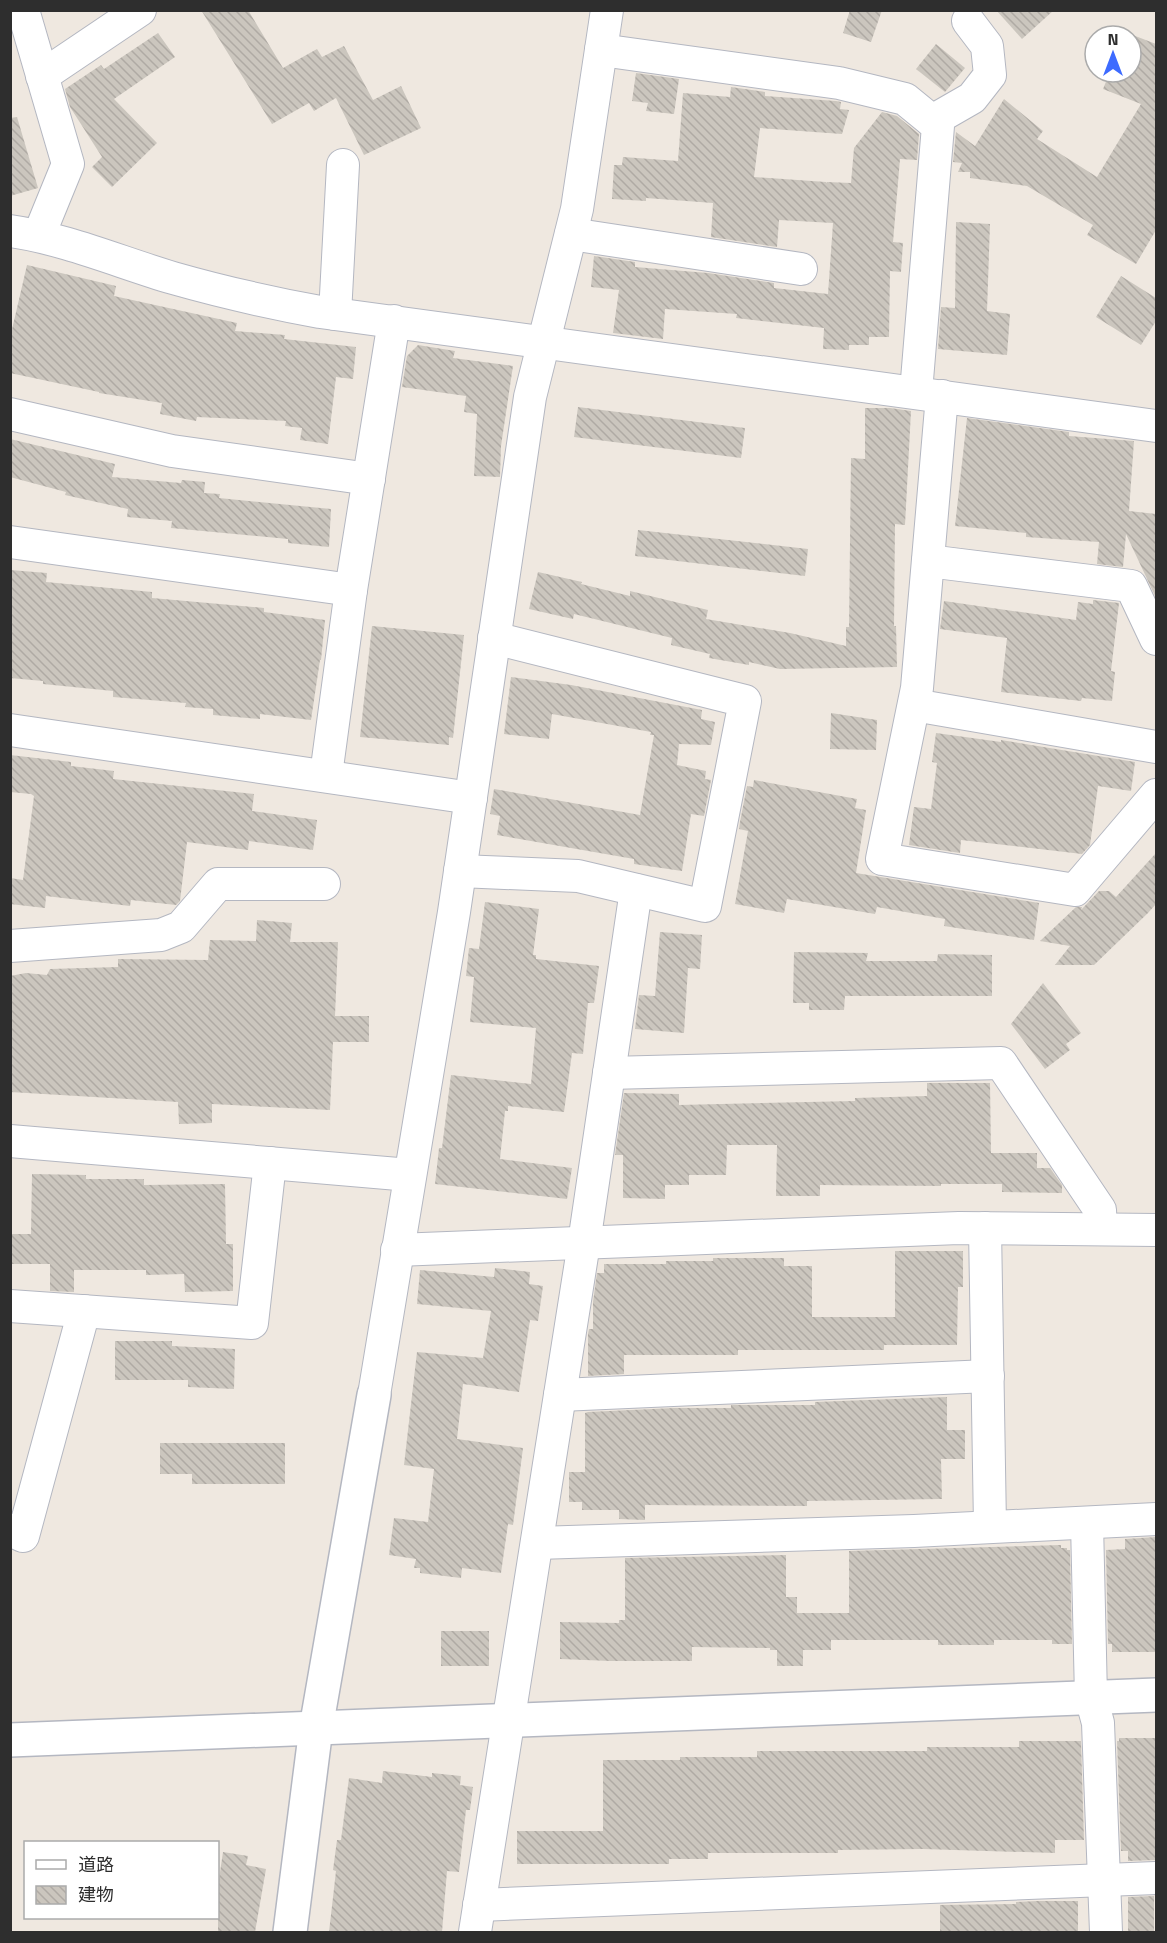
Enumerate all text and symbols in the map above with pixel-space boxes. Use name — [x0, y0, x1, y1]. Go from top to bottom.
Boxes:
north arrow — [1083, 24, 1143, 84]
text: N — [1107, 27, 1119, 51]
legend — [24, 1841, 219, 1919]
text: 道路 — [78, 1851, 114, 1878]
text: 建物 — [78, 1881, 114, 1908]

